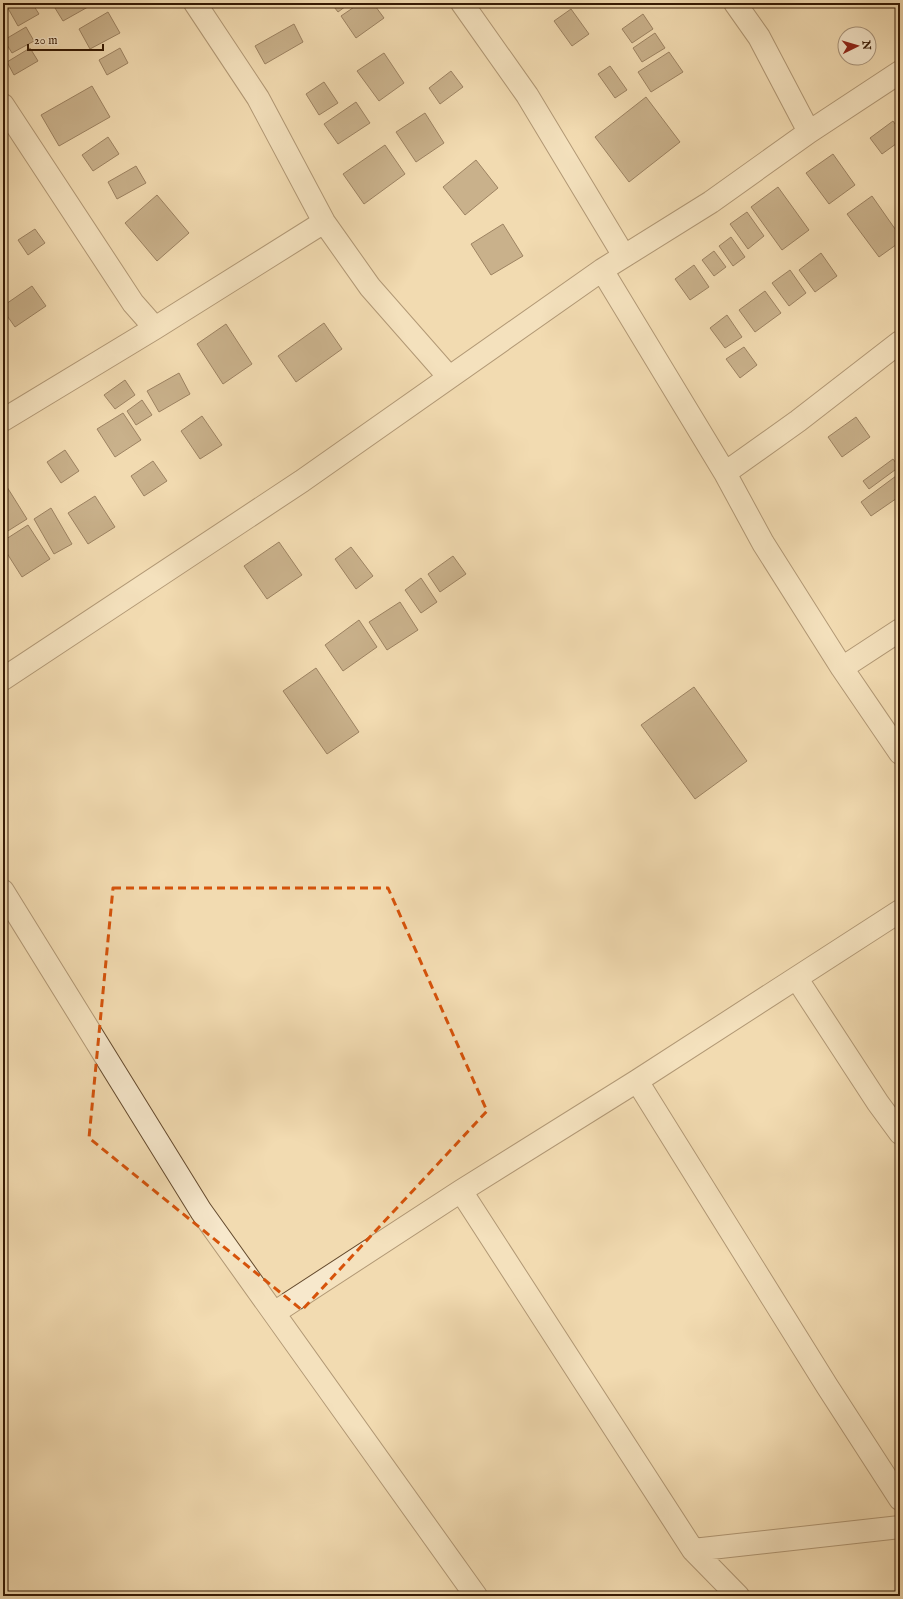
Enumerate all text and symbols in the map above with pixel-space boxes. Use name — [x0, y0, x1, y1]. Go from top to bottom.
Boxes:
scale bar — [28, 26, 103, 52]
north arrow — [837, 26, 877, 66]
text: 20 m — [34, 33, 57, 48]
text: N — [858, 39, 873, 51]

